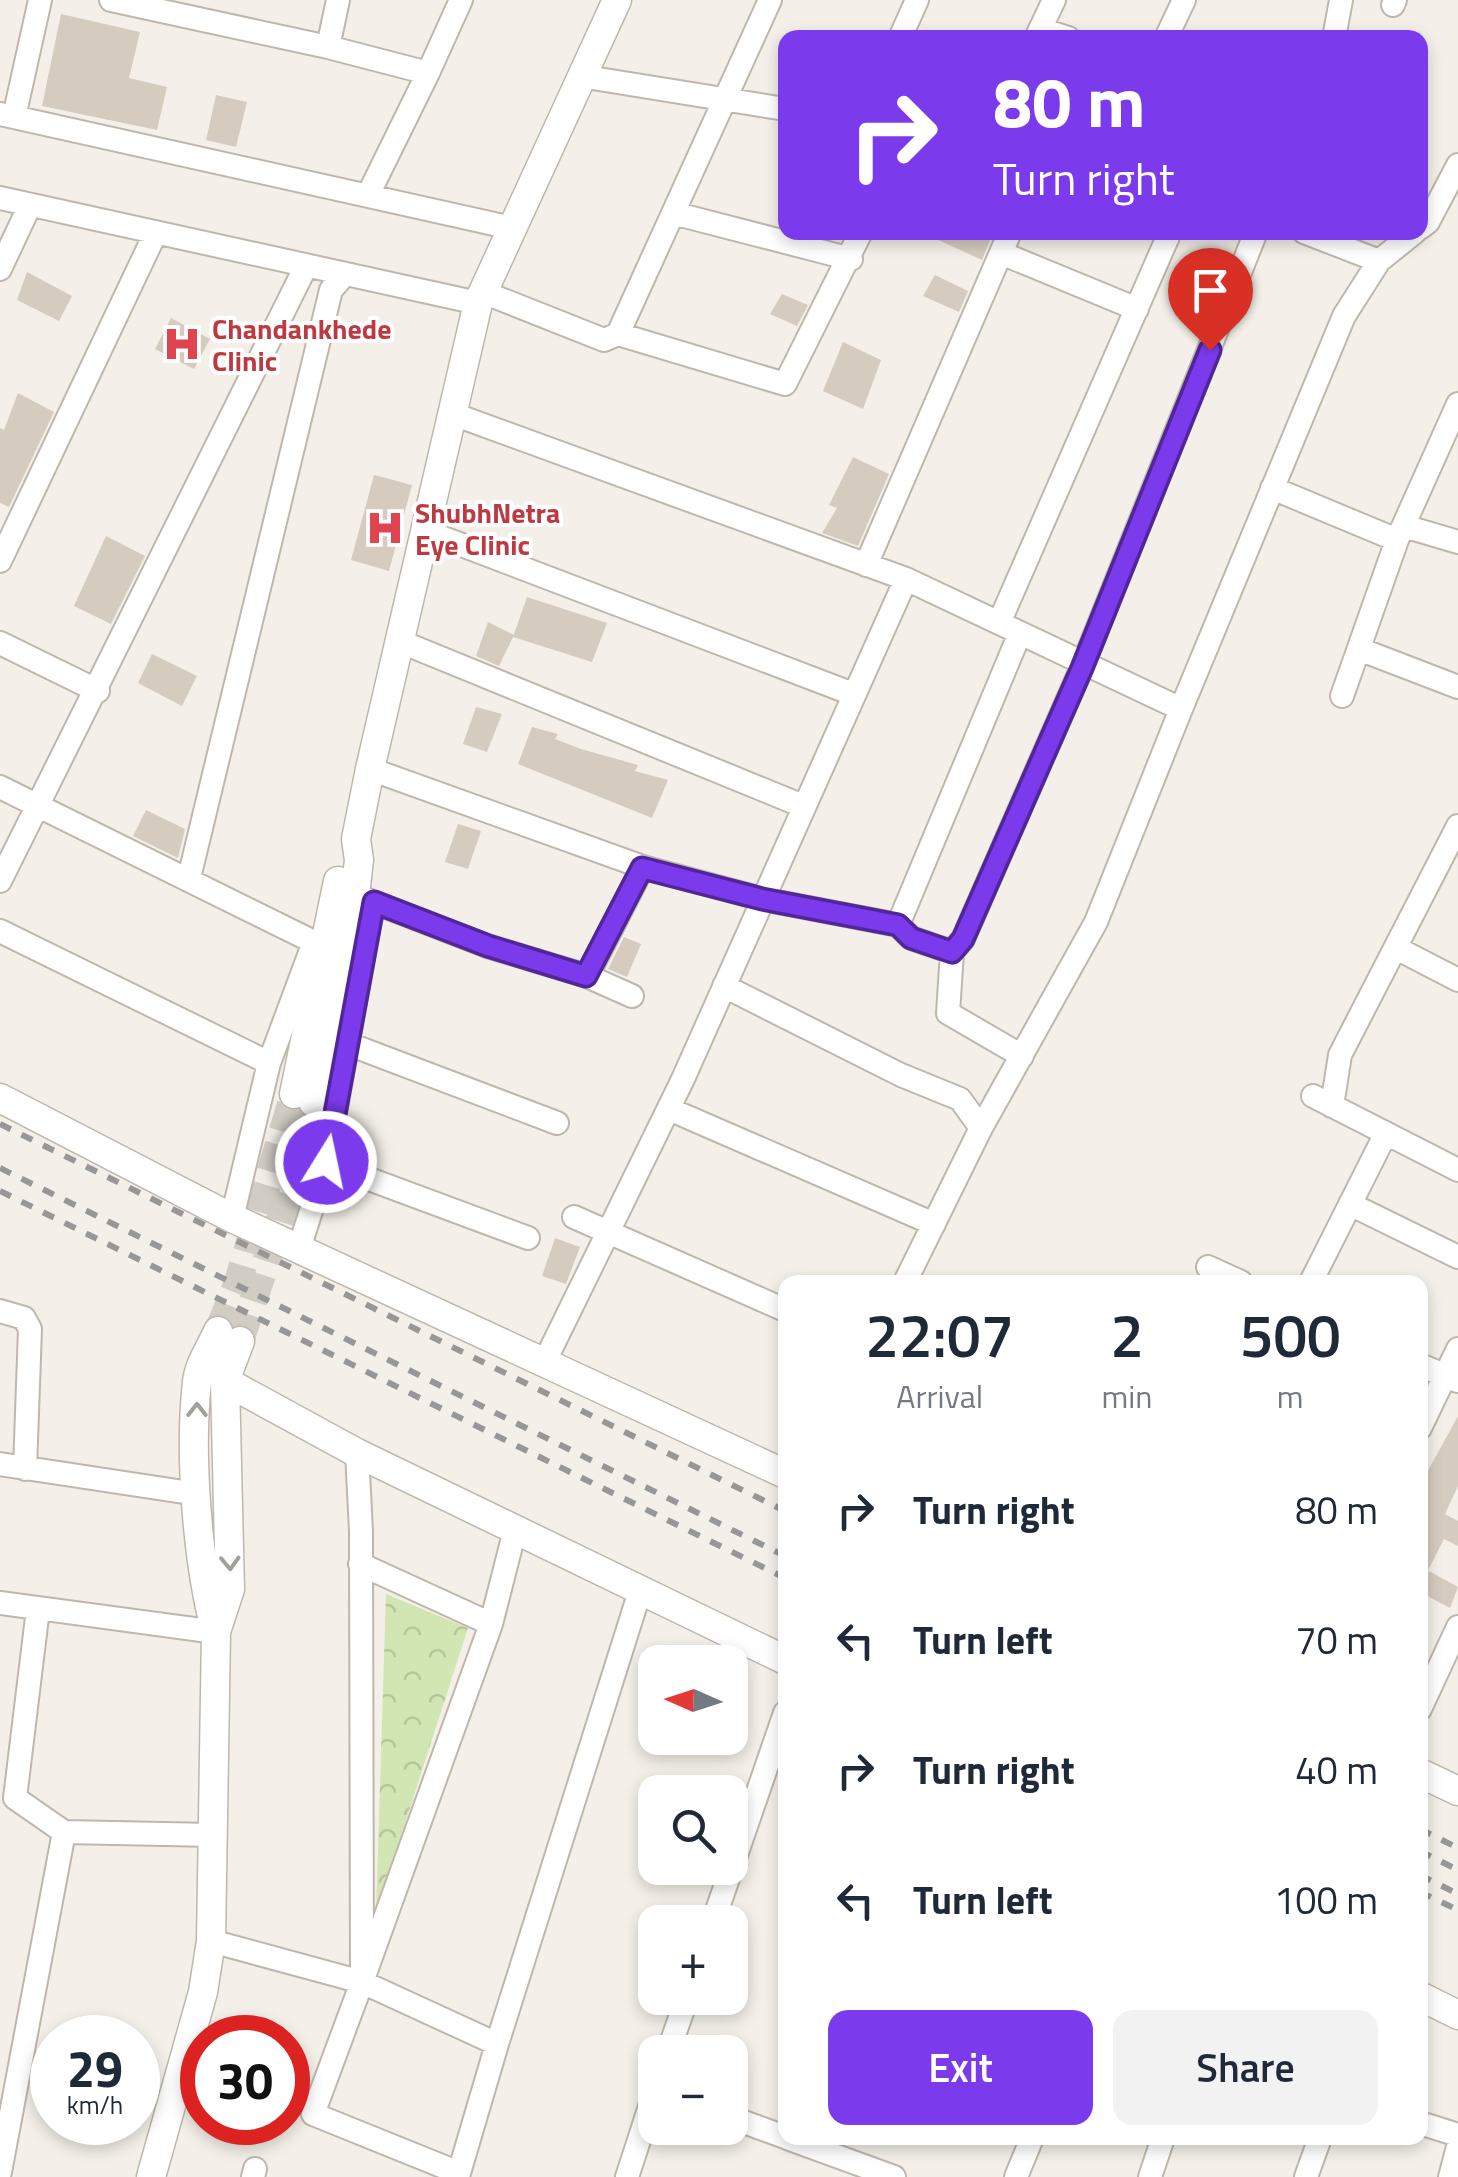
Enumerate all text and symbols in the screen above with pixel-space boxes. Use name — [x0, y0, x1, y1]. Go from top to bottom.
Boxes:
text: 80 m — [993, 48, 1146, 154]
icon: right — [828, 70, 958, 200]
text: Turn right — [993, 144, 1175, 212]
pin — [1168, 248, 1253, 351]
icon: arrive — [1183, 263, 1238, 318]
place label: Chandankhede Clinic — [212, 307, 391, 382]
hospital icon: Chandankhede Clinic — [161, 323, 203, 365]
place label: ShubhNetra Eye Clinic — [415, 491, 560, 566]
hospital icon: ShubhNetra Eye Clinic — [364, 507, 406, 549]
position arrow — [274, 1110, 378, 1214]
text: 22:07 — [865, 1289, 1014, 1380]
text: 2 — [1110, 1289, 1144, 1380]
text: 500 — [1240, 1289, 1341, 1380]
text: Arrival — [896, 1372, 983, 1420]
text: min — [1101, 1372, 1152, 1420]
text: m — [1277, 1372, 1304, 1420]
one-way arrow — [186, 1402, 208, 1418]
text: Turn right — [913, 1481, 1075, 1539]
text: 80 m — [1295, 1481, 1378, 1539]
icon: right — [828, 1483, 883, 1538]
one-way arrow — [219, 1556, 240, 1572]
text: Turn left — [913, 1611, 1053, 1669]
text: 70 m — [1295, 1611, 1378, 1669]
icon: left — [828, 1613, 883, 1668]
north arrow — [638, 1645, 748, 1755]
map controls — [638, 1645, 748, 2145]
text: Turn right — [913, 1741, 1075, 1799]
text: 40 m — [1295, 1741, 1378, 1799]
icon: right — [828, 1743, 883, 1798]
button: search — [638, 1775, 748, 1885]
text: Turn left — [913, 1871, 1053, 1929]
text: 100 m — [1274, 1871, 1378, 1929]
icon: left — [828, 1873, 883, 1928]
button: + — [638, 1905, 748, 2015]
button: Exit — [828, 2010, 1093, 2125]
button: Share — [1113, 2010, 1378, 2125]
speed limit sign: 30 — [180, 2015, 310, 2145]
text: 29 — [67, 2030, 123, 2106]
button: − — [638, 2035, 748, 2145]
text: km/h — [67, 2086, 123, 2124]

